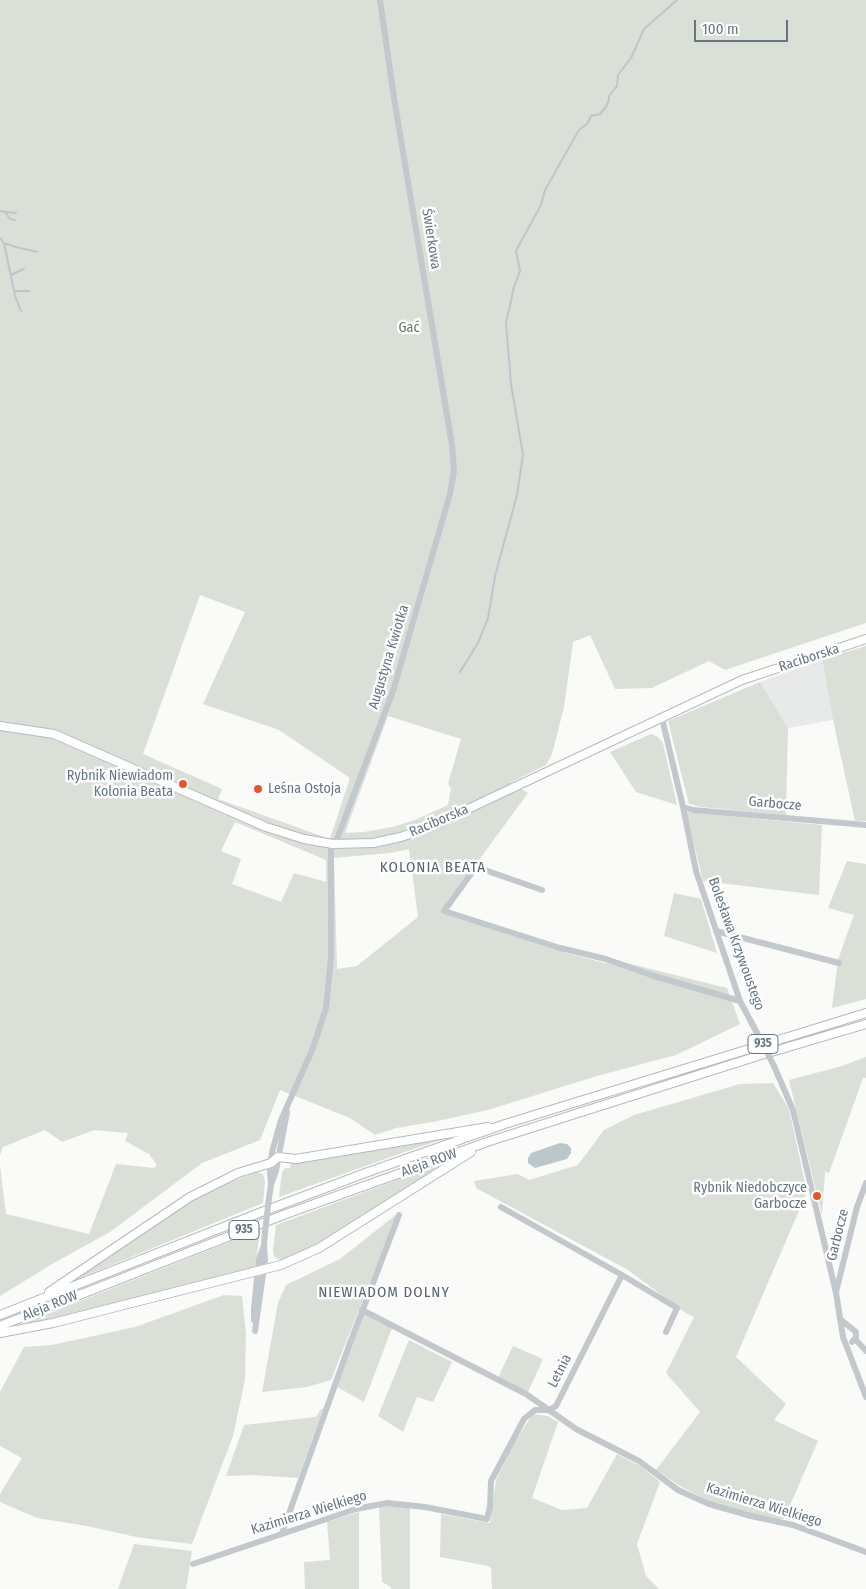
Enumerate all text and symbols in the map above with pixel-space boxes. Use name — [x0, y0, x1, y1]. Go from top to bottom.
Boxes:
scale bar — [696, 10, 790, 42]
text: 100 m — [702, 20, 739, 38]
street label: Świerkowa — [418, 208, 444, 270]
park label: Gać — [399, 320, 419, 336]
street label: Augustyna Kwiotka — [365, 603, 413, 711]
street label: Raciborska — [777, 640, 841, 676]
place label: Rybnik Niewiadom Kolonia Beata — [67, 768, 173, 800]
marker: Rybnik Niewiadom Kolonia Beata — [177, 778, 189, 790]
place label: Leśna Ostoja — [268, 781, 341, 797]
marker: Leśna Ostoja — [252, 783, 264, 795]
street label: Garbocze — [748, 793, 802, 815]
street label: Raciborska — [407, 801, 471, 841]
district label: KOLONIA BEATA — [378, 859, 488, 877]
street label: Bolesława Krzywoustego — [704, 875, 768, 1013]
road number: 935 — [748, 1034, 778, 1054]
street label: Aleja ROW — [399, 1145, 459, 1181]
place label: Rybnik Niedobczyce Garbocze — [693, 1180, 807, 1212]
marker: Rybnik Niedobczyce Garbocze — [811, 1190, 823, 1202]
street label: Garbocze — [823, 1207, 853, 1263]
road number: 935 — [229, 1220, 259, 1240]
district label: NIEWIADOM DOLNY — [316, 1284, 452, 1302]
street label: Aleja ROW — [20, 1287, 80, 1325]
street label: Letnia — [545, 1352, 575, 1390]
street label: Kazimierza Wielkiego — [704, 1479, 824, 1531]
street label: Kazimierza Wielkiego — [249, 1487, 369, 1539]

